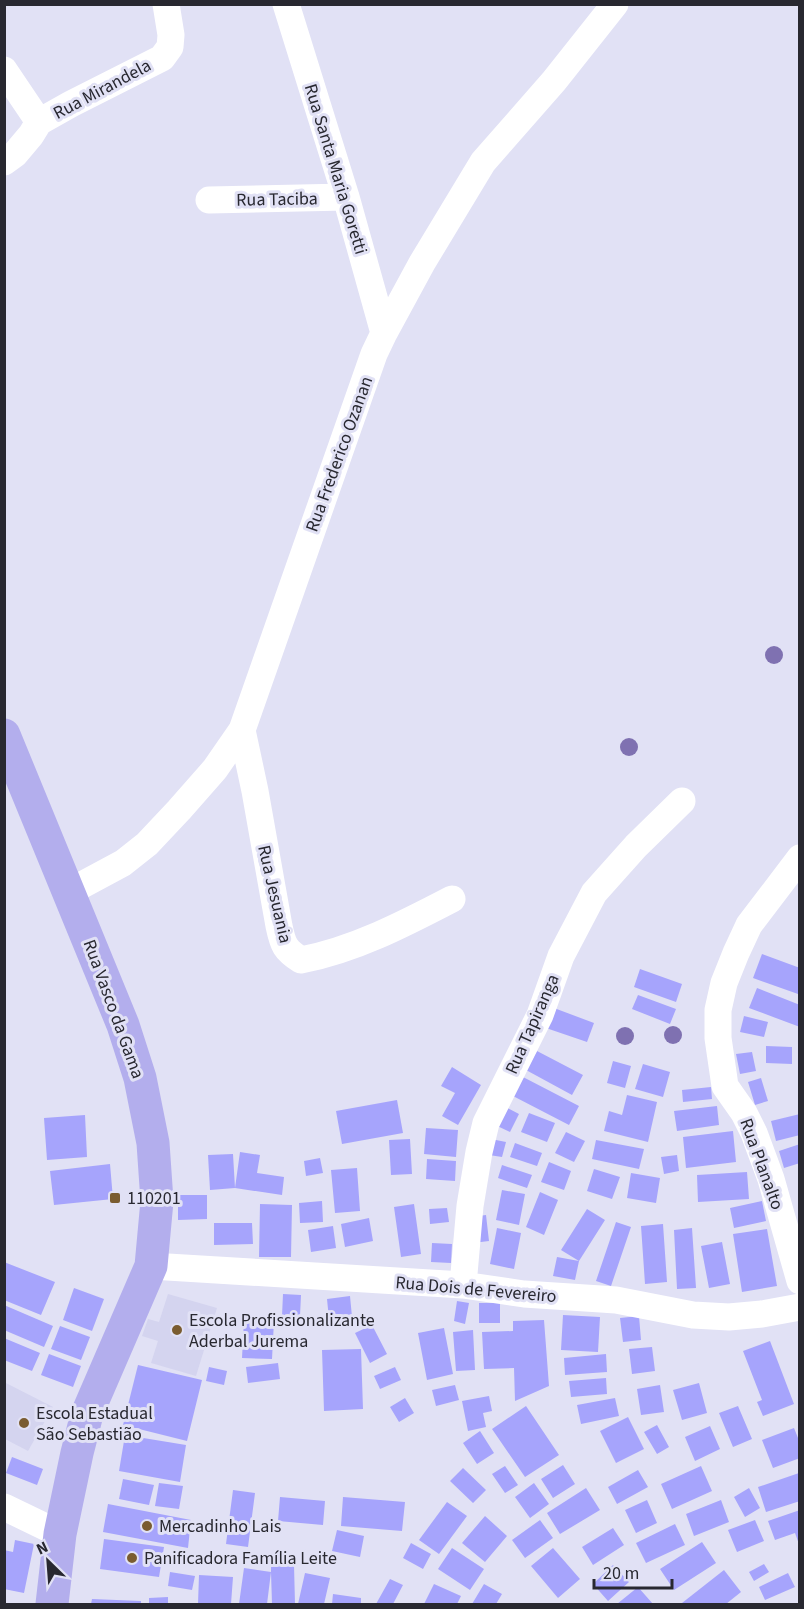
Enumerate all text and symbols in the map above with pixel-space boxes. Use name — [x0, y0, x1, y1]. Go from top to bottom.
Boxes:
street label: Rua Mirandela — [49, 53, 156, 126]
street label: Rua Santa Maria Goretti — [298, 81, 373, 257]
street label: Rua Taciba — [236, 186, 318, 213]
street label: Rua Frederico Ozanan — [300, 373, 379, 535]
street label: Rua Jesuania — [251, 843, 298, 946]
street label: Rua Vasco da Gama — [77, 936, 150, 1082]
street label: Rua Tapiranga — [499, 970, 566, 1078]
street label: Rua Planalto — [733, 1115, 790, 1213]
place label: 110201 — [127, 1186, 181, 1211]
marker: 110201 — [108, 1191, 122, 1205]
street label: Rua Dois de Fevereiro — [394, 1270, 558, 1309]
place label: Escola Profissionalizante Aderbal Jurema — [189, 1308, 375, 1354]
marker: Escola Profissionalizante Aderbal Jurema — [170, 1323, 184, 1337]
place label: Escola Estadual São Sebastião — [36, 1401, 153, 1447]
marker: Escola Estadual São Sebastião — [17, 1416, 31, 1430]
place label: Mercadinho Lais — [159, 1514, 281, 1539]
marker: Mercadinho Lais — [140, 1519, 154, 1533]
north arrow — [18, 1531, 78, 1591]
text: N — [33, 1536, 52, 1561]
place label: Panificadora Família Leite — [144, 1546, 337, 1571]
marker: Panificadora Família Leite — [125, 1551, 139, 1565]
scale bar — [594, 1552, 672, 1590]
text: 20 m — [603, 1561, 639, 1586]

